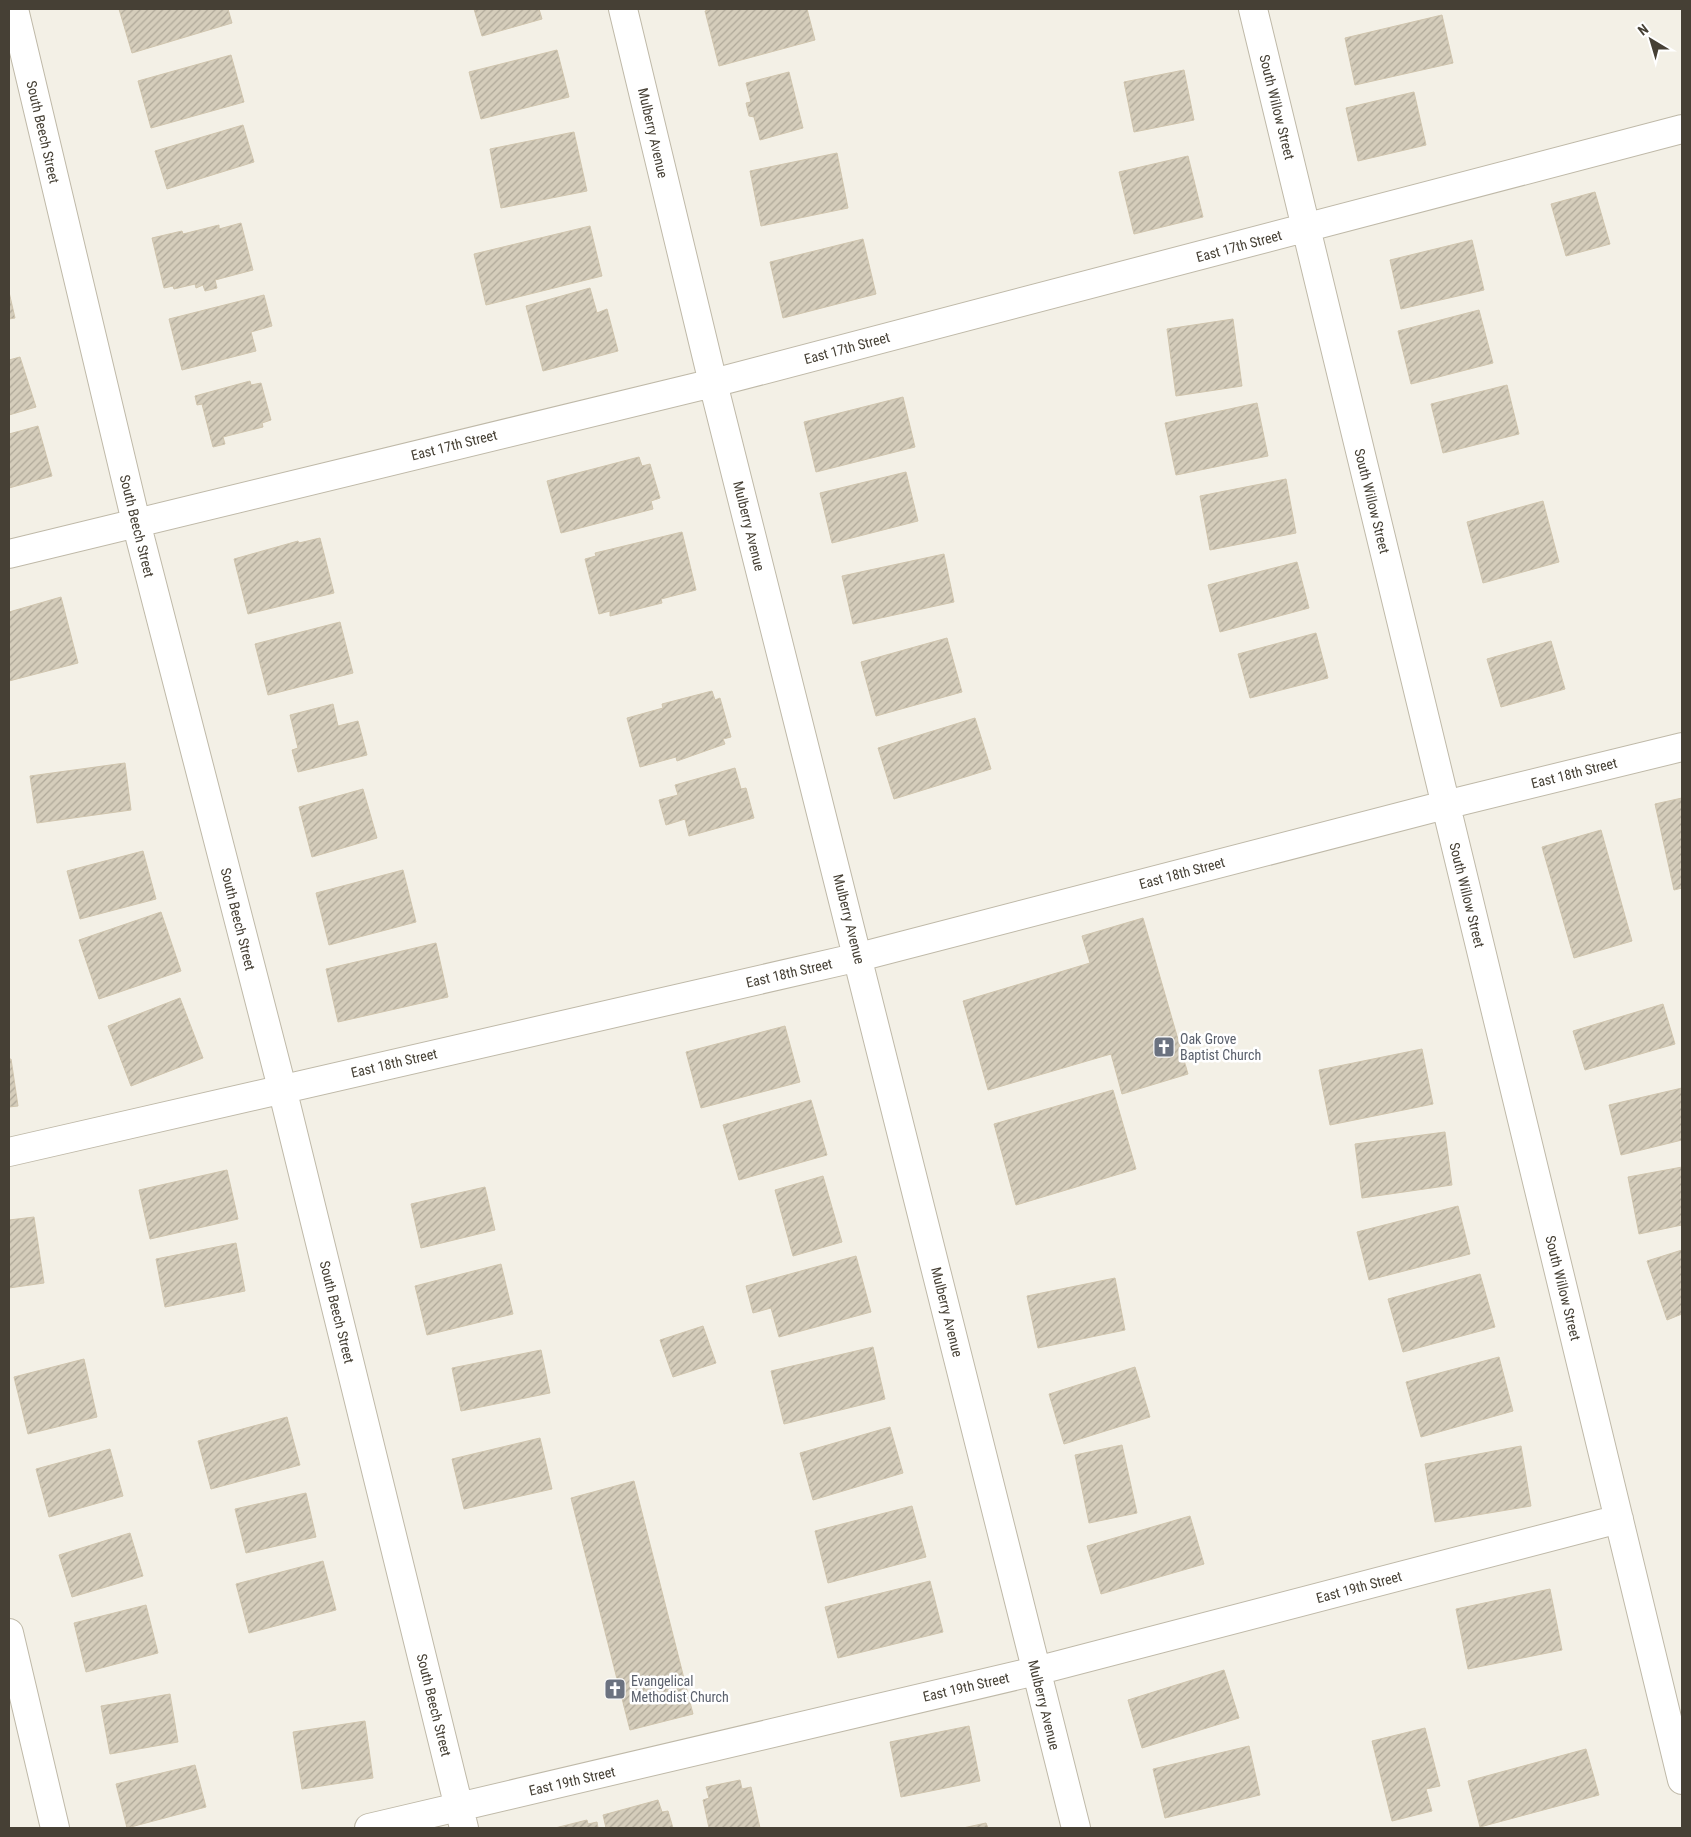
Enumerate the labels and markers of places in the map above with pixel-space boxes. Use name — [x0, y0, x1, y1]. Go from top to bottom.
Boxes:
place label: Oak Grove Baptist Church — [1180, 1031, 1261, 1063]
church icon: Oak Grove Baptist Church — [1152, 1035, 1176, 1059]
place label: Evangelical Methodist Church — [631, 1673, 729, 1705]
church icon: Evangelical Methodist Church — [603, 1677, 627, 1701]

